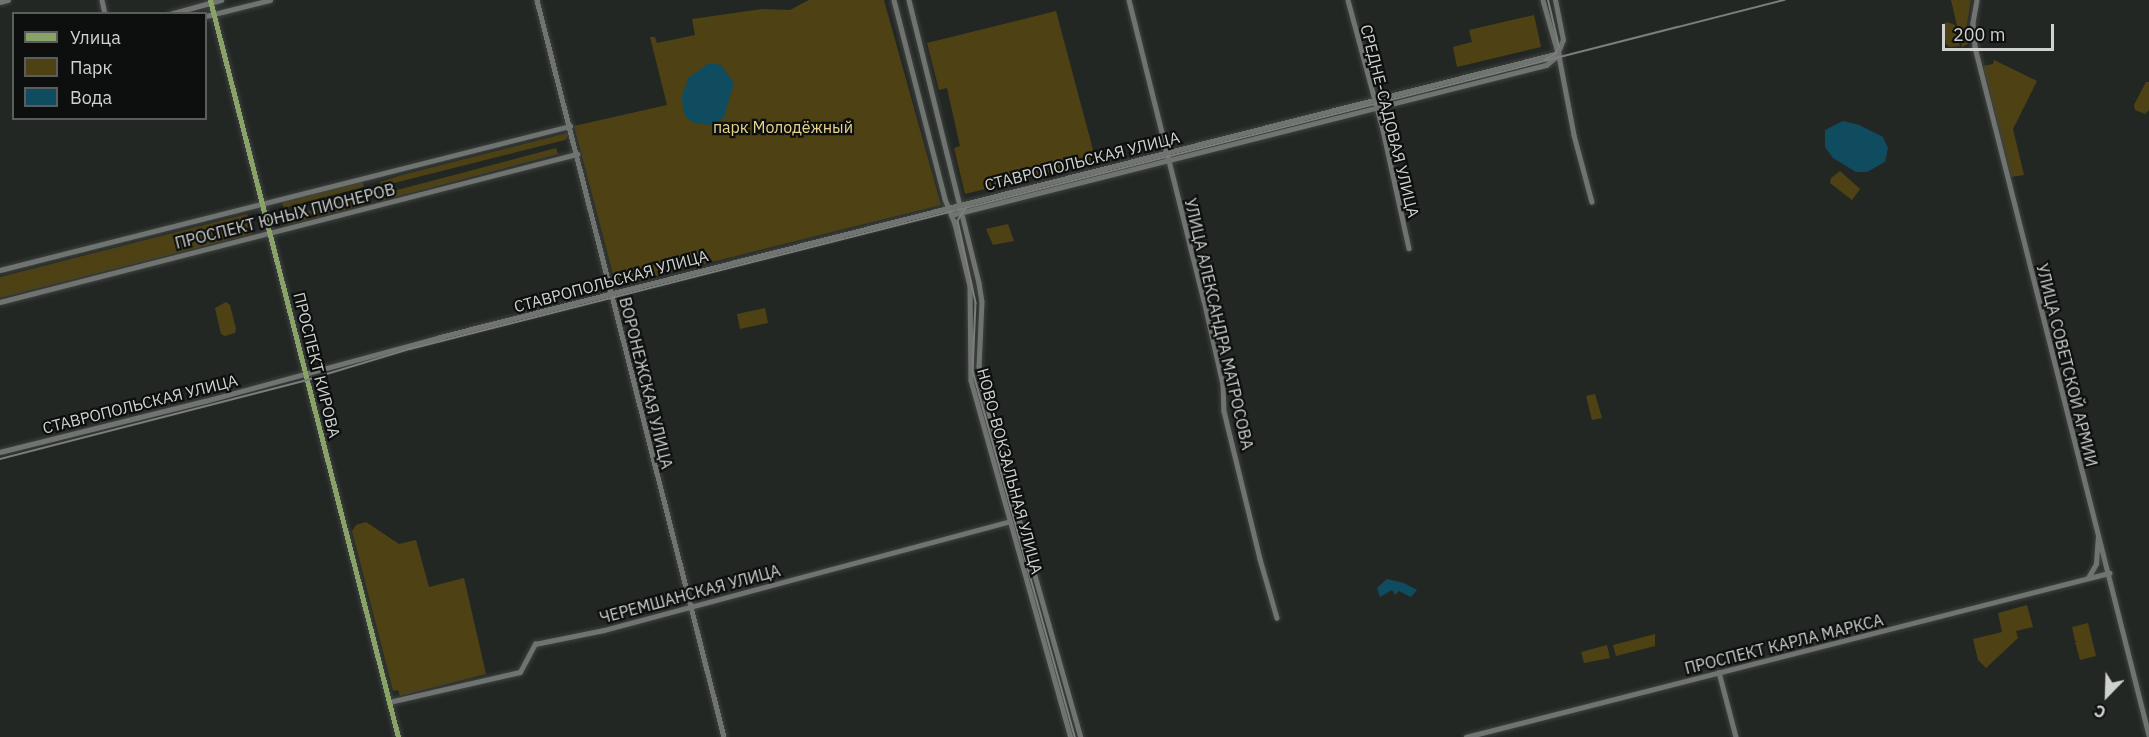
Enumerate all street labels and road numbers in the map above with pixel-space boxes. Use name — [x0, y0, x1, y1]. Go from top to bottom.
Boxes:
street label: СРЕДНЕ-САДОВАЯ УЛИЦА — [1357, 22, 1423, 220]
street label: СТАВРОПОЛЬСКАЯ УЛИЦА — [982, 127, 1182, 195]
street label: ПРОСПЕКТ ЮНЫХ ПИОНЕРОВ — [173, 179, 397, 253]
street label: УЛИЦА АЛЕКСАНДРА МАТРОСОВА — [1181, 196, 1257, 452]
street label: СТАВРОПОЛЬСКАЯ УЛИЦА — [512, 246, 710, 316]
street label: УЛИЦА СОВЕТСКОЙ АРМИИ — [2032, 262, 2102, 468]
street label: ПРОСПЕКТ КИРОВА — [290, 290, 344, 440]
street label: ВОРОНЕЖСКАЯ УЛИЦА — [615, 295, 677, 471]
street label: НОВО-ВОКЗАЛЬНАЯ УЛИЦА — [973, 366, 1047, 576]
street label: СТАВРОПОЛЬСКАЯ УЛИЦА — [40, 370, 240, 438]
street label: ЧЕРЕМШАНСКАЯ УЛИЦА — [598, 561, 782, 627]
street label: ПРОСПЕКТ КАРЛА МАРКСА — [1683, 610, 1885, 678]

